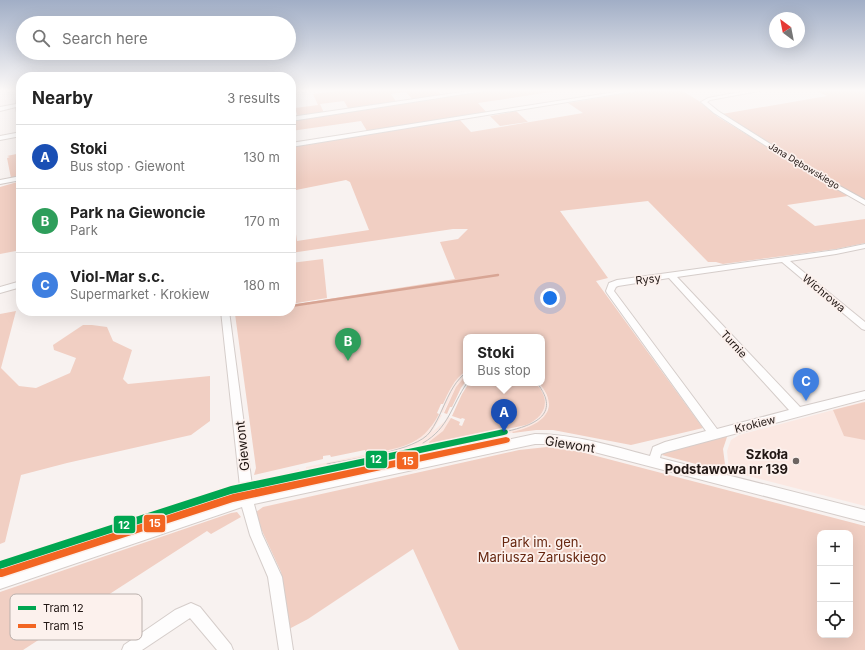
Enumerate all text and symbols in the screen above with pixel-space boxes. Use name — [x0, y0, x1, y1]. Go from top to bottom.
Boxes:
north arrow — [769, 12, 805, 48]
search box — [16, 16, 296, 60]
icon: search — [30, 27, 52, 49]
text: Search here — [62, 29, 148, 48]
text: Nearby — [32, 88, 93, 108]
text: 3 results — [227, 90, 280, 106]
text: Stoki — [70, 139, 107, 158]
street label: Jana Dębowskiego — [767, 140, 842, 191]
text: A — [40, 149, 50, 165]
text: 130 m — [243, 149, 280, 165]
text: Bus stop · Giewont — [70, 158, 185, 174]
text: Park na Giewoncie — [70, 203, 205, 222]
text: B — [41, 213, 49, 229]
text: 170 m — [244, 213, 280, 229]
text: Park — [70, 222, 98, 238]
text: Viol-Mar s.c. — [70, 267, 165, 286]
street label: Rysy — [635, 271, 661, 287]
street label: Wichrowa — [800, 271, 848, 315]
text: C — [40, 277, 50, 293]
text: 180 m — [243, 277, 280, 293]
text: Supermarket · Krokiew — [70, 286, 210, 302]
your location — [540, 288, 560, 308]
street label: Turnie — [718, 327, 750, 361]
pin: B — [335, 328, 361, 361]
popup — [463, 334, 545, 386]
text: Stoki — [477, 343, 514, 362]
text: Bus stop — [477, 362, 531, 378]
pin: C — [793, 368, 819, 401]
pin: A — [491, 399, 517, 432]
street label: Krokiew — [733, 412, 777, 436]
street label: Giewont — [231, 420, 253, 472]
street label: Giewont — [544, 432, 596, 456]
place label: Szkoła Podstawowa nr 139 — [665, 446, 788, 477]
line badge: 12 — [365, 450, 388, 469]
line badge: 15 — [396, 451, 419, 470]
text: 12 — [370, 452, 382, 466]
text: 15 — [402, 454, 414, 468]
marker: Szkoła Podstawowa nr 139 — [791, 456, 801, 466]
line badge: 15 — [143, 514, 166, 533]
line badge: 12 — [113, 515, 136, 534]
text: 15 — [149, 516, 161, 530]
text: 12 — [118, 518, 130, 532]
map controls — [817, 530, 853, 638]
button: + — [817, 530, 853, 566]
park label: Park im. gen. Mariusza Zaruskiego — [478, 534, 606, 565]
button: − — [817, 566, 853, 602]
legend — [10, 594, 142, 640]
text: Tram 12 — [43, 601, 84, 615]
button: locate — [817, 602, 853, 638]
text: Tram 15 — [43, 619, 84, 633]

